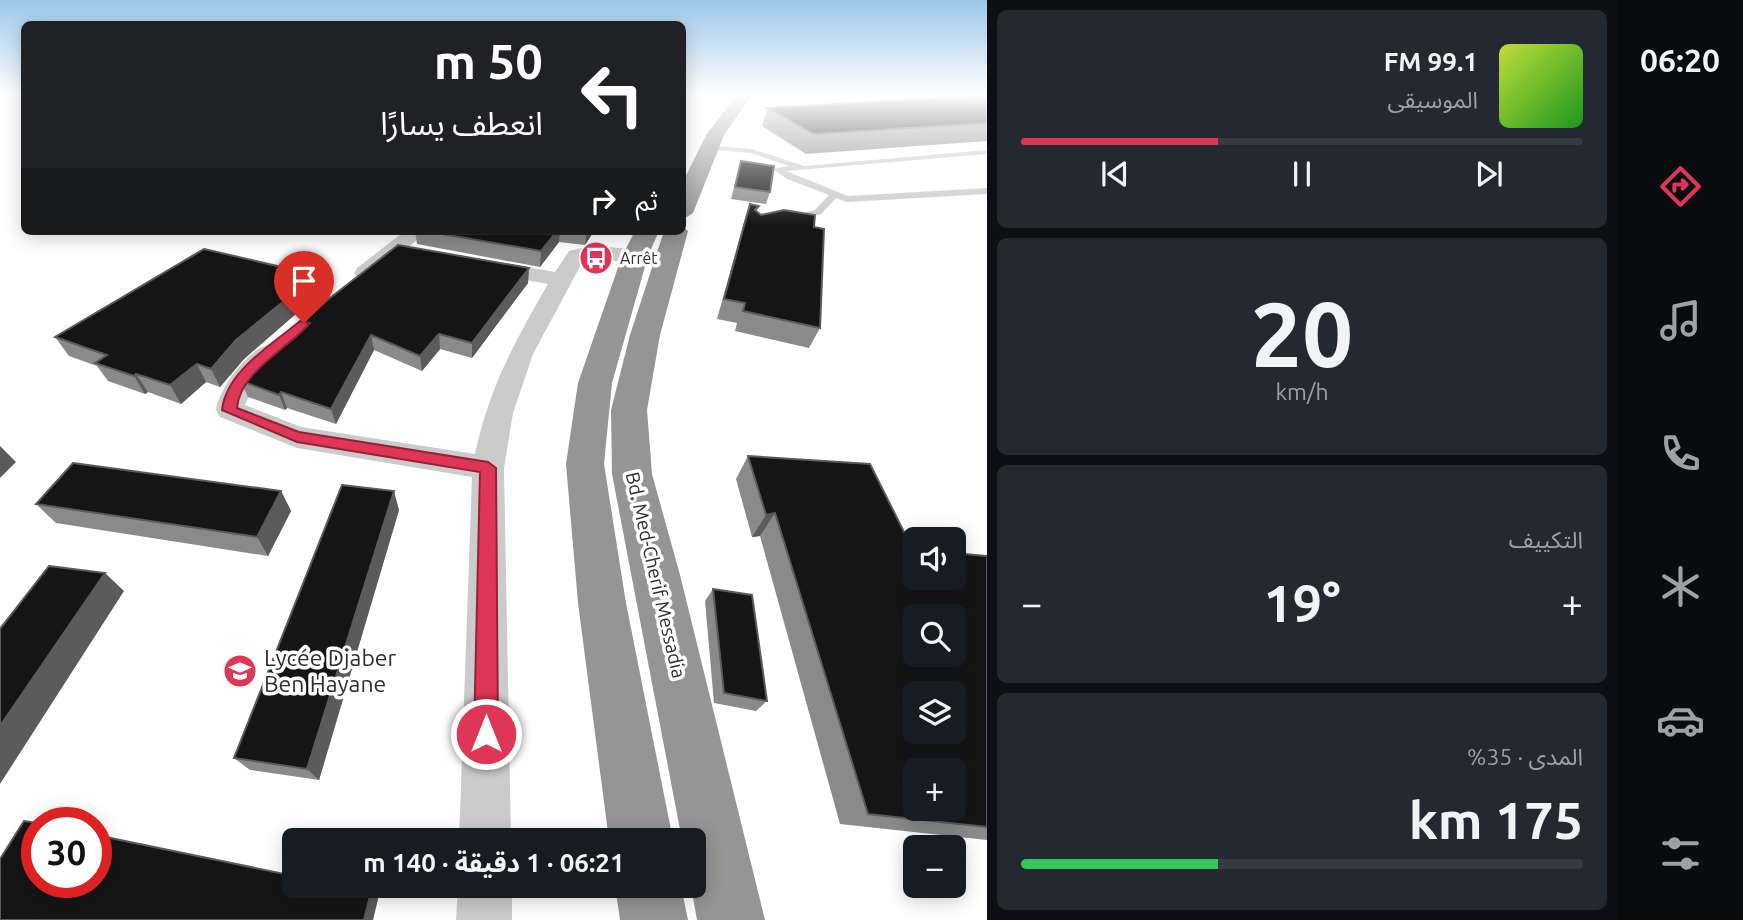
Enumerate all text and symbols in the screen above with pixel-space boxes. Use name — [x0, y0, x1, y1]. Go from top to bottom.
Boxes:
text: 50 m — [434, 33, 543, 88]
text: 06:20 — [1640, 42, 1720, 78]
text: 99.1 FM — [1384, 47, 1478, 76]
icon: left — [567, 49, 658, 140]
text: الموسيقى — [1387, 87, 1478, 112]
text: انعطف يسارًا — [380, 105, 543, 141]
icon: previous — [1096, 155, 1134, 193]
icon: pause — [1283, 155, 1321, 193]
icon: next — [1470, 155, 1508, 193]
icon: directions — [1656, 162, 1705, 211]
icon: right — [584, 182, 622, 220]
text: ثم — [636, 186, 658, 215]
bus stop icon: Arrêt — [577, 239, 615, 277]
place label: Arrêt — [620, 249, 658, 267]
pin — [274, 251, 334, 323]
icon: arrive — [285, 262, 323, 300]
text: 20 — [1251, 282, 1353, 384]
icon: music — [1656, 296, 1705, 345]
text: km/h — [1275, 379, 1329, 404]
icon: phone — [1656, 429, 1705, 478]
street label: Bd. Med-Cherif Messadia — [622, 470, 690, 680]
map controls — [903, 527, 966, 898]
button: sound — [903, 527, 966, 590]
text: التكييف — [1509, 527, 1583, 552]
icon: climate — [1656, 562, 1705, 611]
text: 19° — [1263, 574, 1341, 632]
text: − — [1021, 582, 1042, 624]
text: + — [1562, 582, 1583, 624]
button: search — [903, 604, 966, 667]
place label: Lycée Djaber Ben Hayane — [264, 645, 397, 696]
school or university icon: Lycée Djaber Ben Hayane — [221, 652, 259, 690]
button: layers — [903, 681, 966, 744]
icon: car — [1656, 696, 1705, 745]
position arrow — [449, 697, 523, 771]
text: المدى · 35% — [1467, 744, 1583, 769]
button: + — [903, 758, 966, 821]
text: 175 km — [1409, 791, 1583, 849]
speed limit sign: 30 — [21, 807, 112, 898]
icon: filters — [1656, 829, 1705, 878]
button: − — [903, 835, 966, 898]
text: 06:21 · 1 دقيقة · 140 m — [363, 848, 625, 877]

